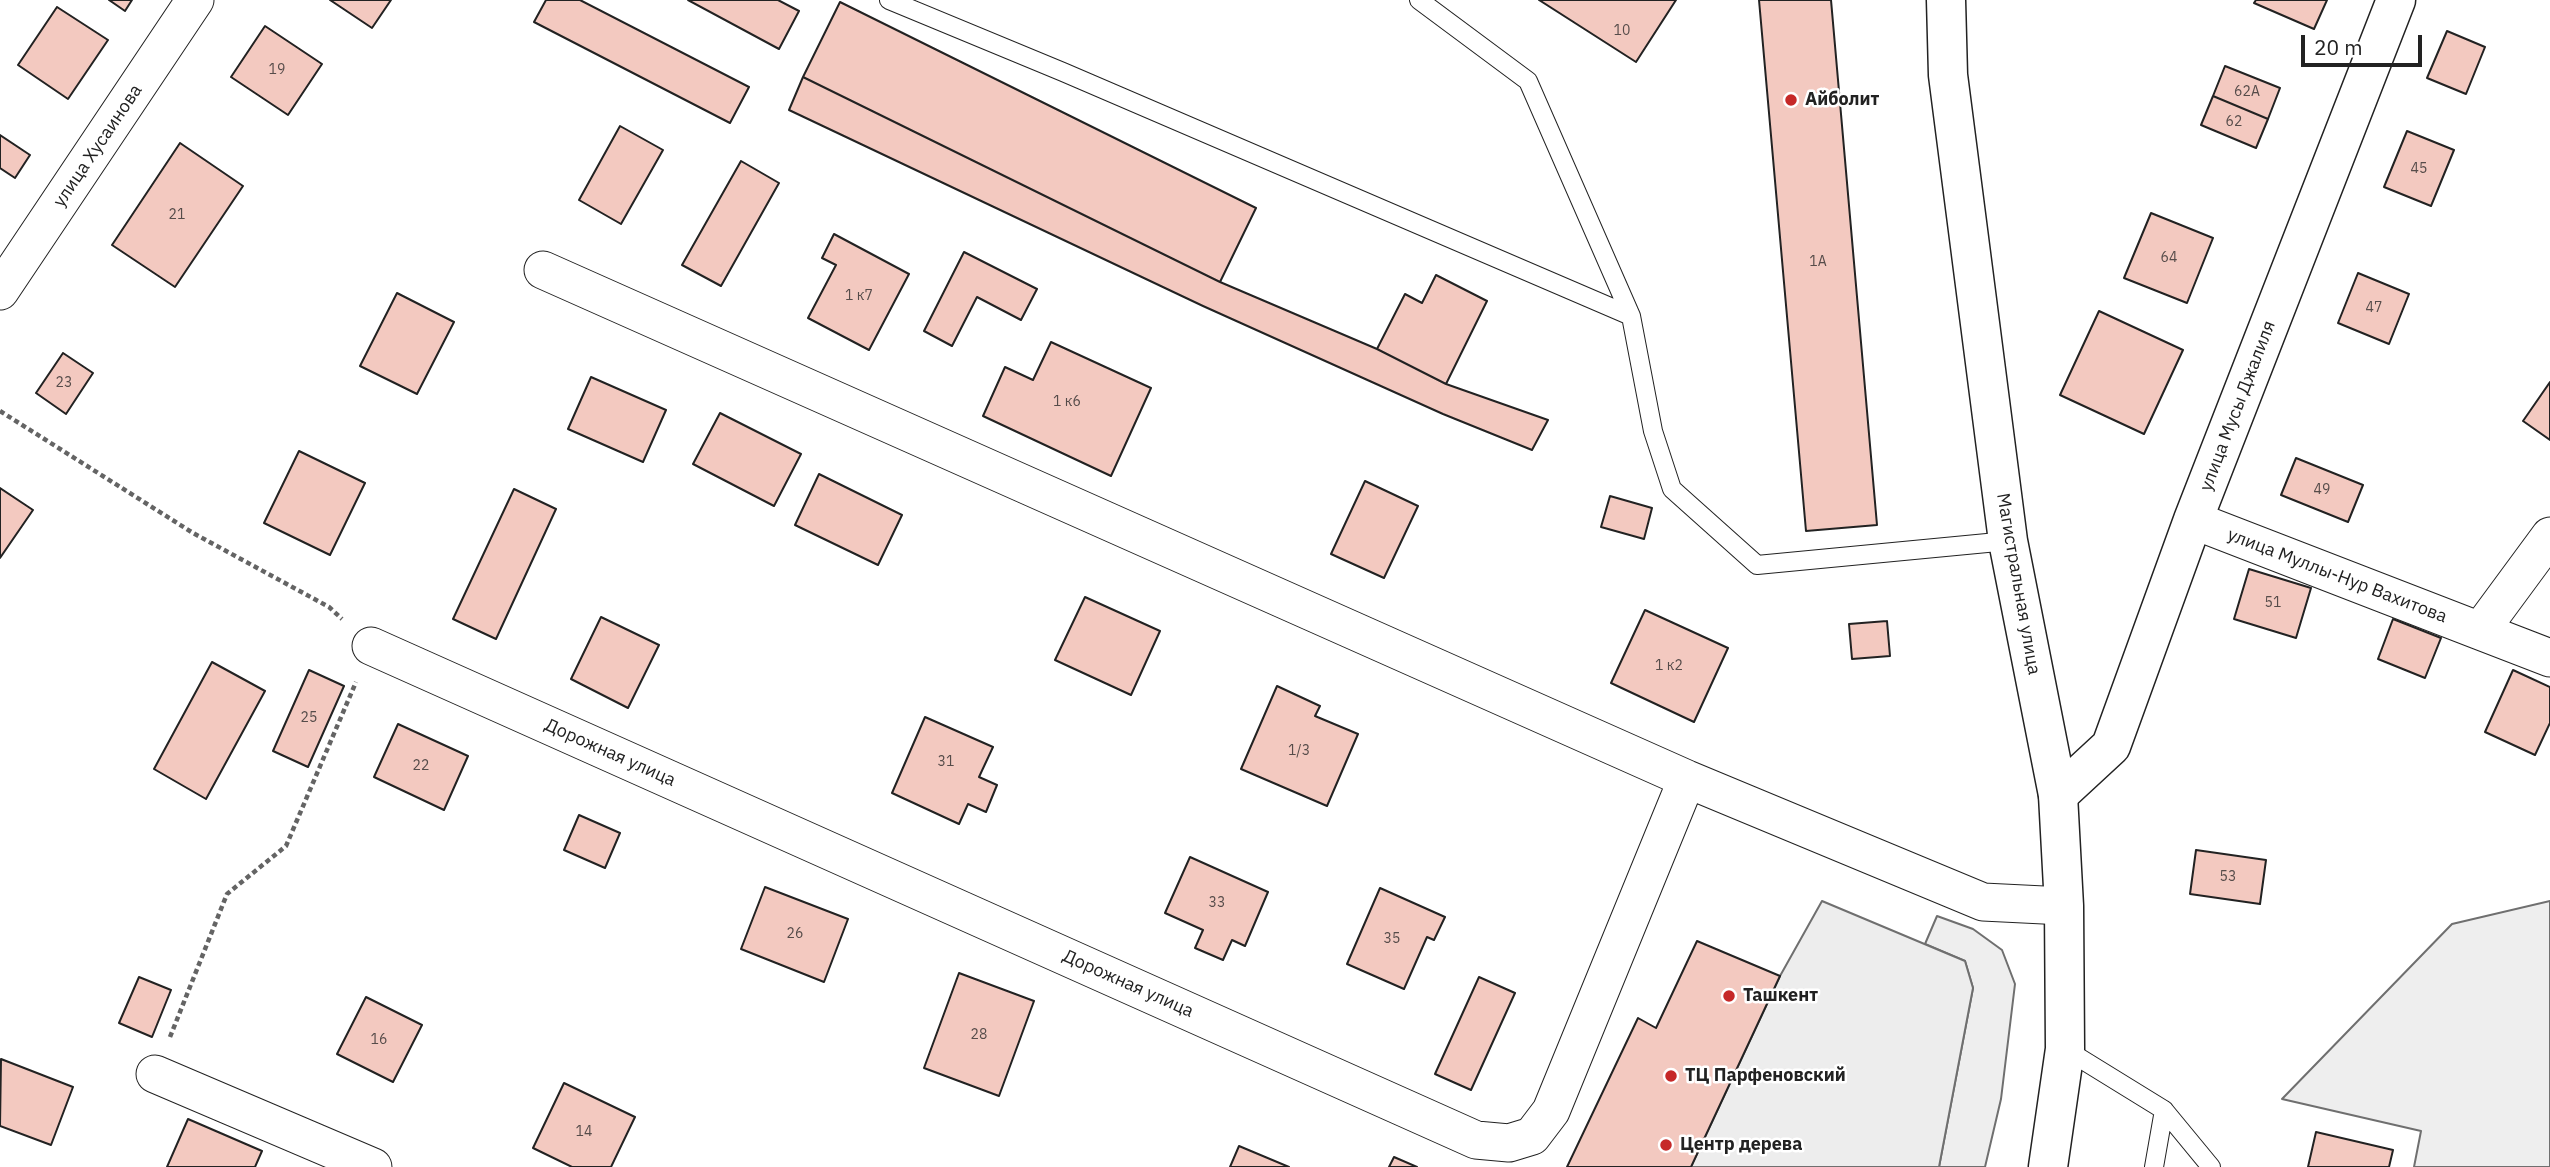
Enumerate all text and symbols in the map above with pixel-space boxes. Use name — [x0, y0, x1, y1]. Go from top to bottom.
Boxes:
scale bar — [2305, 21, 2426, 65]
house number: 10 — [1614, 23, 1630, 39]
text: 20 m — [2314, 33, 2363, 61]
house number: 19 — [269, 62, 285, 78]
street label: улица Хусаинова — [49, 81, 147, 211]
house number: 62А — [2234, 84, 2260, 100]
place label: Айболит — [1805, 89, 1879, 111]
marker: Айболит — [1783, 92, 1799, 108]
house number: 62 — [2226, 114, 2242, 130]
house number: 45 — [2411, 161, 2427, 177]
house number: 21 — [169, 207, 185, 223]
house number: 64 — [2161, 250, 2177, 266]
house number: 1А — [1809, 254, 1827, 270]
house number: 1 к7 — [845, 288, 873, 304]
house number: 47 — [2366, 300, 2382, 316]
street label: улица Мусы Джалиля — [2196, 318, 2280, 494]
house number: 23 — [56, 375, 72, 391]
house number: 1 к6 — [1053, 394, 1081, 410]
house number: 49 — [2314, 482, 2330, 498]
street label: Магистральная улица — [1991, 492, 2045, 676]
street label: улица Муллы-Нур Вахитова — [2224, 524, 2450, 628]
house number: 51 — [2265, 595, 2281, 611]
house number: 1 к2 — [1655, 658, 1683, 674]
house number: 25 — [301, 710, 317, 726]
street label: Дорожная улица — [541, 714, 679, 792]
house number: 1/3 — [1288, 743, 1310, 759]
house number: 31 — [938, 754, 954, 770]
house number: 22 — [413, 758, 429, 774]
house number: 53 — [2220, 869, 2236, 885]
house number: 33 — [1209, 895, 1225, 911]
house number: 26 — [787, 926, 803, 942]
house number: 35 — [1384, 931, 1400, 947]
street label: Дорожная улица — [1059, 945, 1197, 1023]
place label: Ташкент — [1743, 985, 1818, 1007]
marker: Ташкент — [1721, 988, 1737, 1004]
house number: 28 — [971, 1027, 987, 1043]
house number: 16 — [371, 1032, 387, 1048]
place label: ТЦ Парфеновский — [1685, 1065, 1846, 1087]
marker: ТЦ Парфеновский — [1663, 1068, 1679, 1084]
house number: 14 — [576, 1124, 592, 1140]
place label: Центр дерева — [1680, 1134, 1802, 1156]
marker: Центр дерева — [1658, 1137, 1674, 1153]

